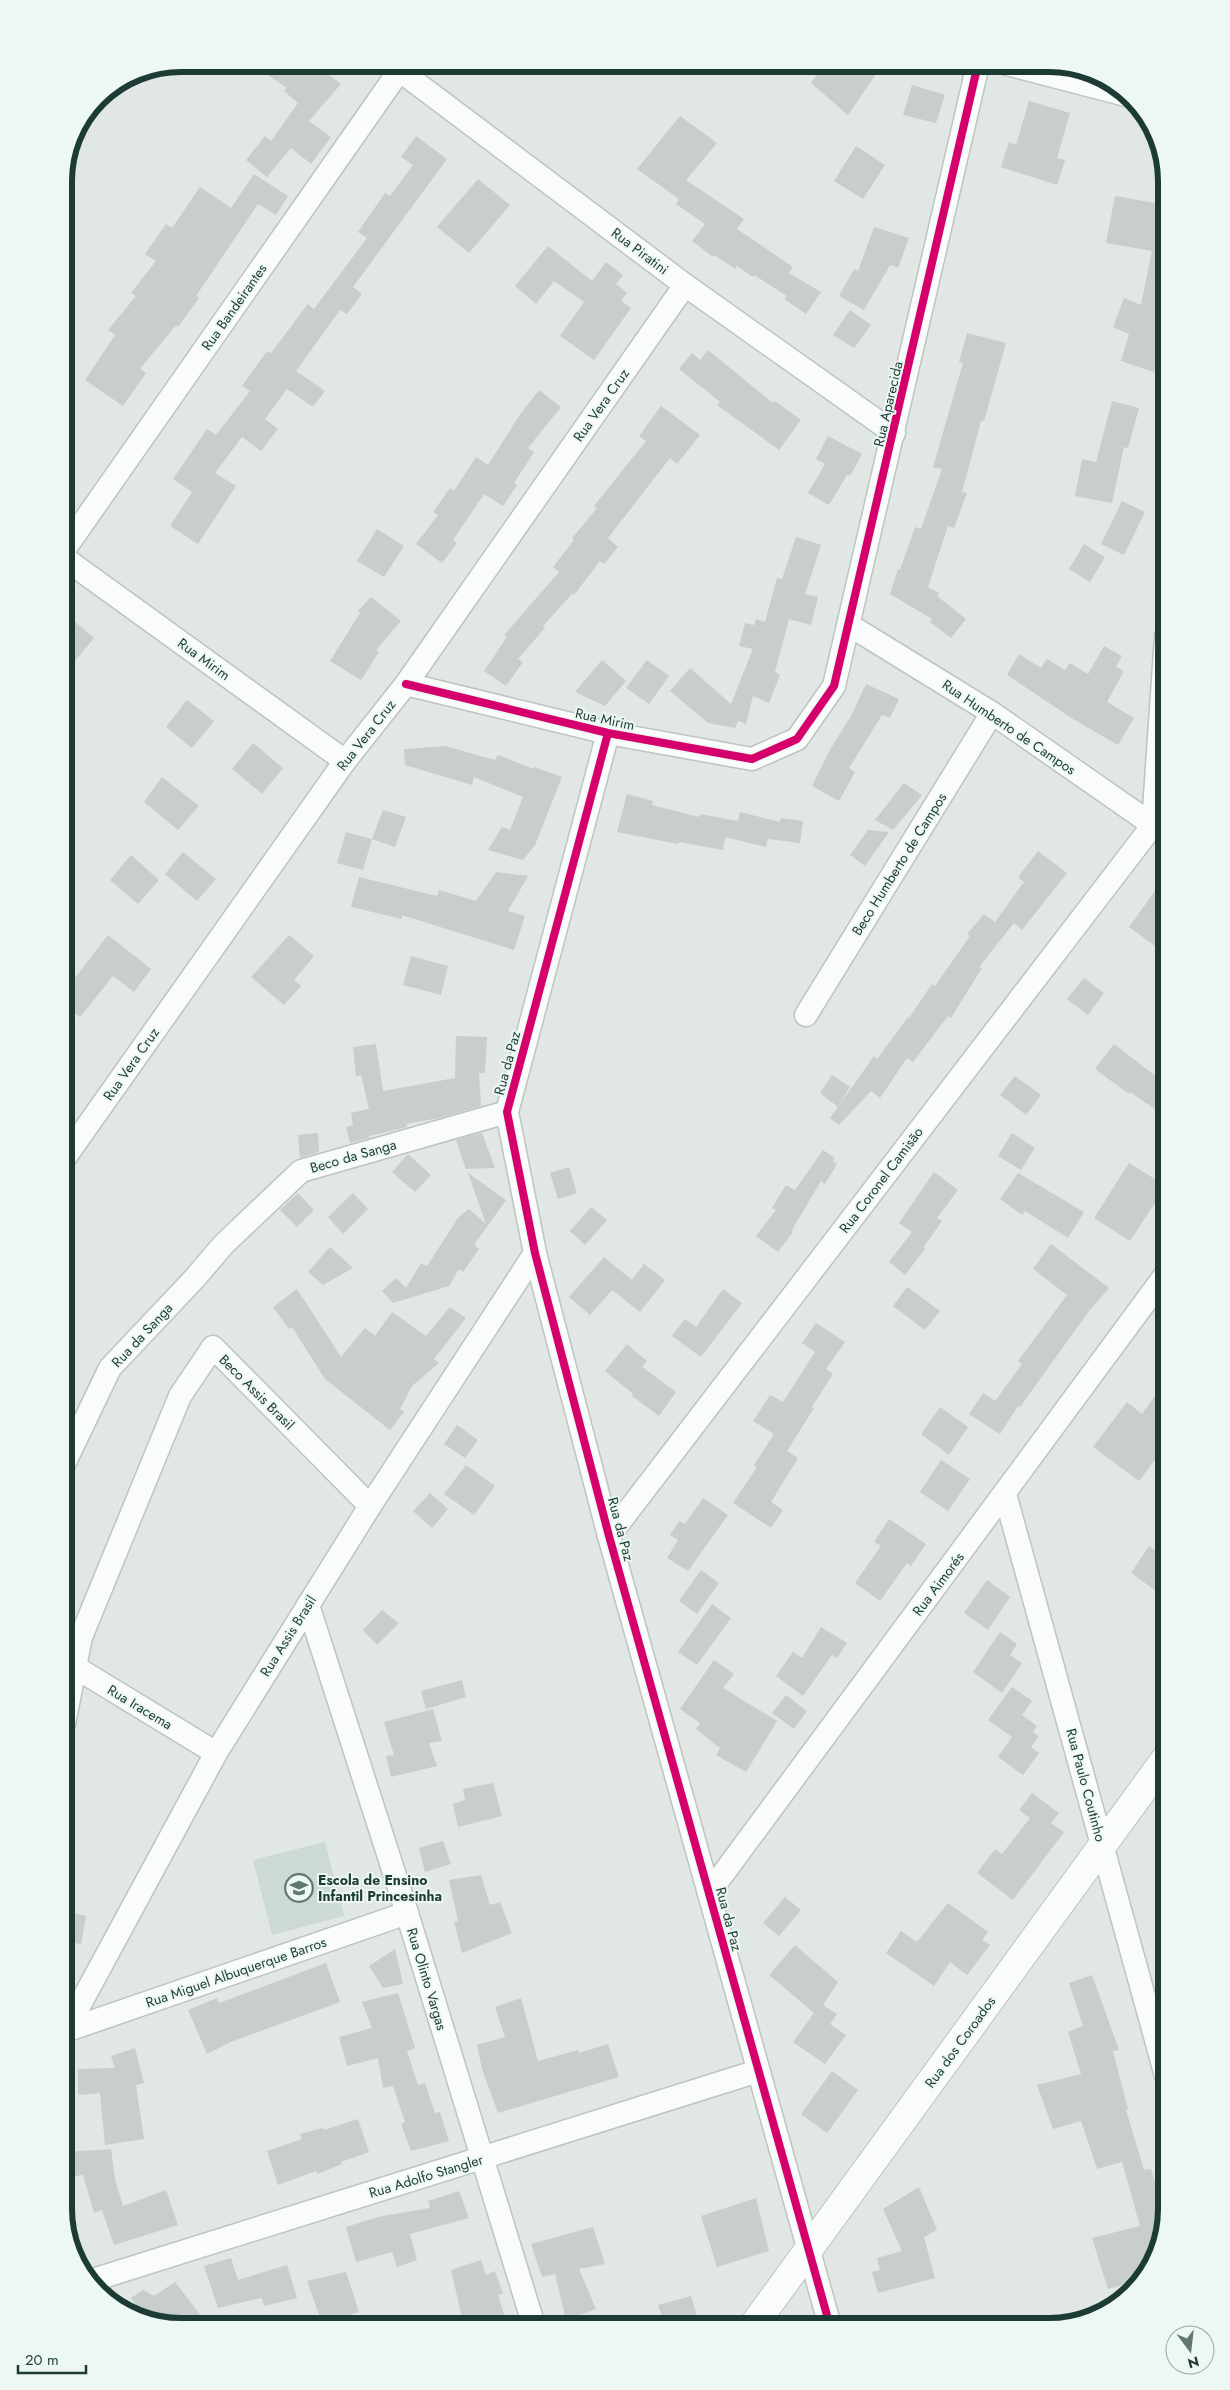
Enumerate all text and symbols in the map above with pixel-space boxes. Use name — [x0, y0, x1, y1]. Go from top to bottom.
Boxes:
street label: Rua Piratini — [607, 223, 673, 279]
street label: Rua Bandeirantes — [197, 259, 272, 354]
street label: Rua Aparecida — [868, 359, 908, 449]
street label: Rua Vera Cruz — [568, 364, 634, 446]
street label: Rua Mirim — [174, 633, 234, 685]
street label: Rua Humberto de Campos — [938, 675, 1080, 780]
street label: Rua Vera Cruz — [332, 695, 401, 775]
street label: Rua Mirim — [573, 703, 637, 735]
street label: Beco Humberto de Campos — [847, 788, 951, 939]
street label: Rua Vera Cruz — [98, 1023, 164, 1105]
street label: Rua da Paz — [489, 1028, 525, 1097]
street label: Rua Coronel Camisão — [834, 1122, 928, 1237]
street label: Beco da Sanga — [307, 1134, 399, 1178]
street label: Rua da Sanga — [107, 1298, 177, 1372]
street label: Beco Assis Brasil — [215, 1350, 299, 1434]
street label: Rua da Paz — [603, 1495, 639, 1564]
street label: Rua Aimorés — [907, 1548, 969, 1620]
street label: Rua Assis Brasil — [255, 1592, 321, 1680]
street label: Rua Iracema — [104, 1680, 176, 1734]
street label: Rua Paulo Coutinho — [1061, 1726, 1111, 1844]
place label: Escola de Ensino Infantil Princesinha — [318, 1870, 442, 1906]
school or university icon: Escola de Ensino Infantil Princesinha — [284, 1873, 314, 1903]
street label: Rua da Paz — [711, 1885, 747, 1954]
street label: Rua Olinto Vargas — [402, 1925, 452, 2033]
street label: Rua Miguel Albuquerque Barros — [143, 1932, 329, 2012]
street label: Rua dos Coroados — [920, 1992, 1000, 2092]
street label: Rua Adolfo Stangler — [366, 2149, 486, 2203]
north arrow — [1165, 2325, 1215, 2375]
scale bar — [18, 2342, 85, 2374]
text: 20 m — [25, 2349, 59, 2371]
text: N — [1185, 2351, 1201, 2374]

